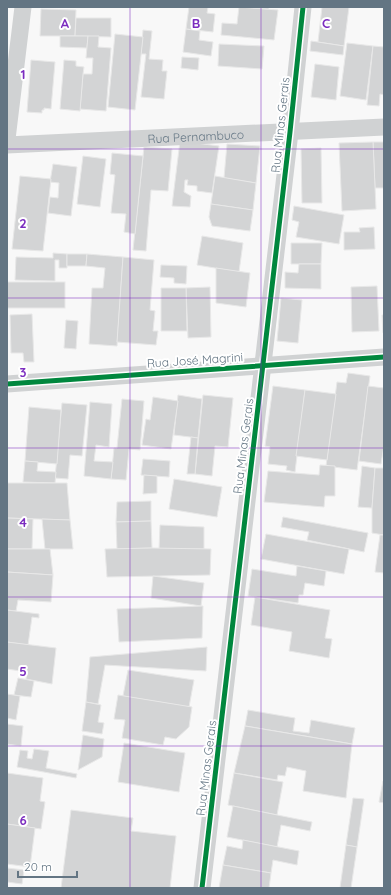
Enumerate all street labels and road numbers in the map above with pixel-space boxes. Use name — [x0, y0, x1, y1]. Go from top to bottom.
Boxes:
street label: Rua Minas Gerais — [268, 76, 293, 174]
street label: Rua Pernambuco — [147, 126, 244, 146]
street label: Rua José Magrini — [146, 349, 244, 371]
street label: Rua Minas Gerais — [230, 397, 256, 495]
street label: Rua Minas Gerais — [193, 719, 219, 817]

